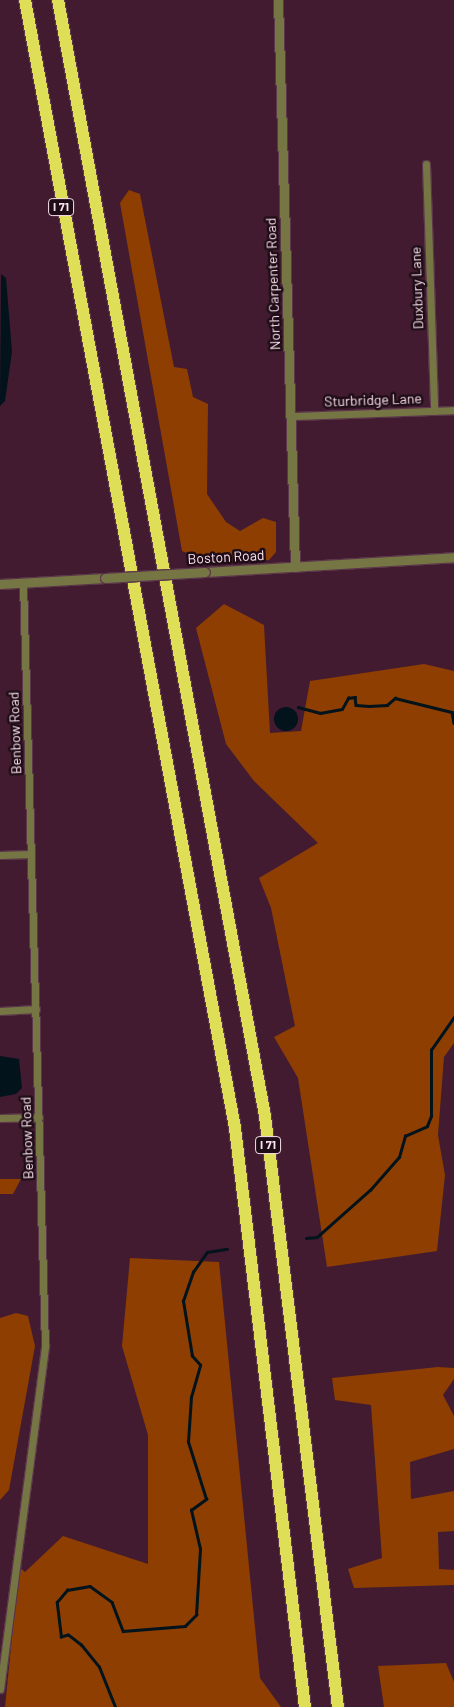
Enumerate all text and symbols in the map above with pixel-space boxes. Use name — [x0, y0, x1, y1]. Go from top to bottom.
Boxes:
road number: I 71 — [47, 198, 75, 216]
street label: North Carpenter Road — [262, 218, 284, 350]
street label: Duxbury Lane — [407, 246, 427, 330]
street label: Sturbridge Lane — [324, 390, 422, 410]
street label: Boston Road — [187, 547, 265, 567]
street label: Benbow Road — [5, 691, 25, 775]
street label: Benbow Road — [17, 1096, 37, 1180]
road number: I 71 — [254, 1136, 282, 1154]

